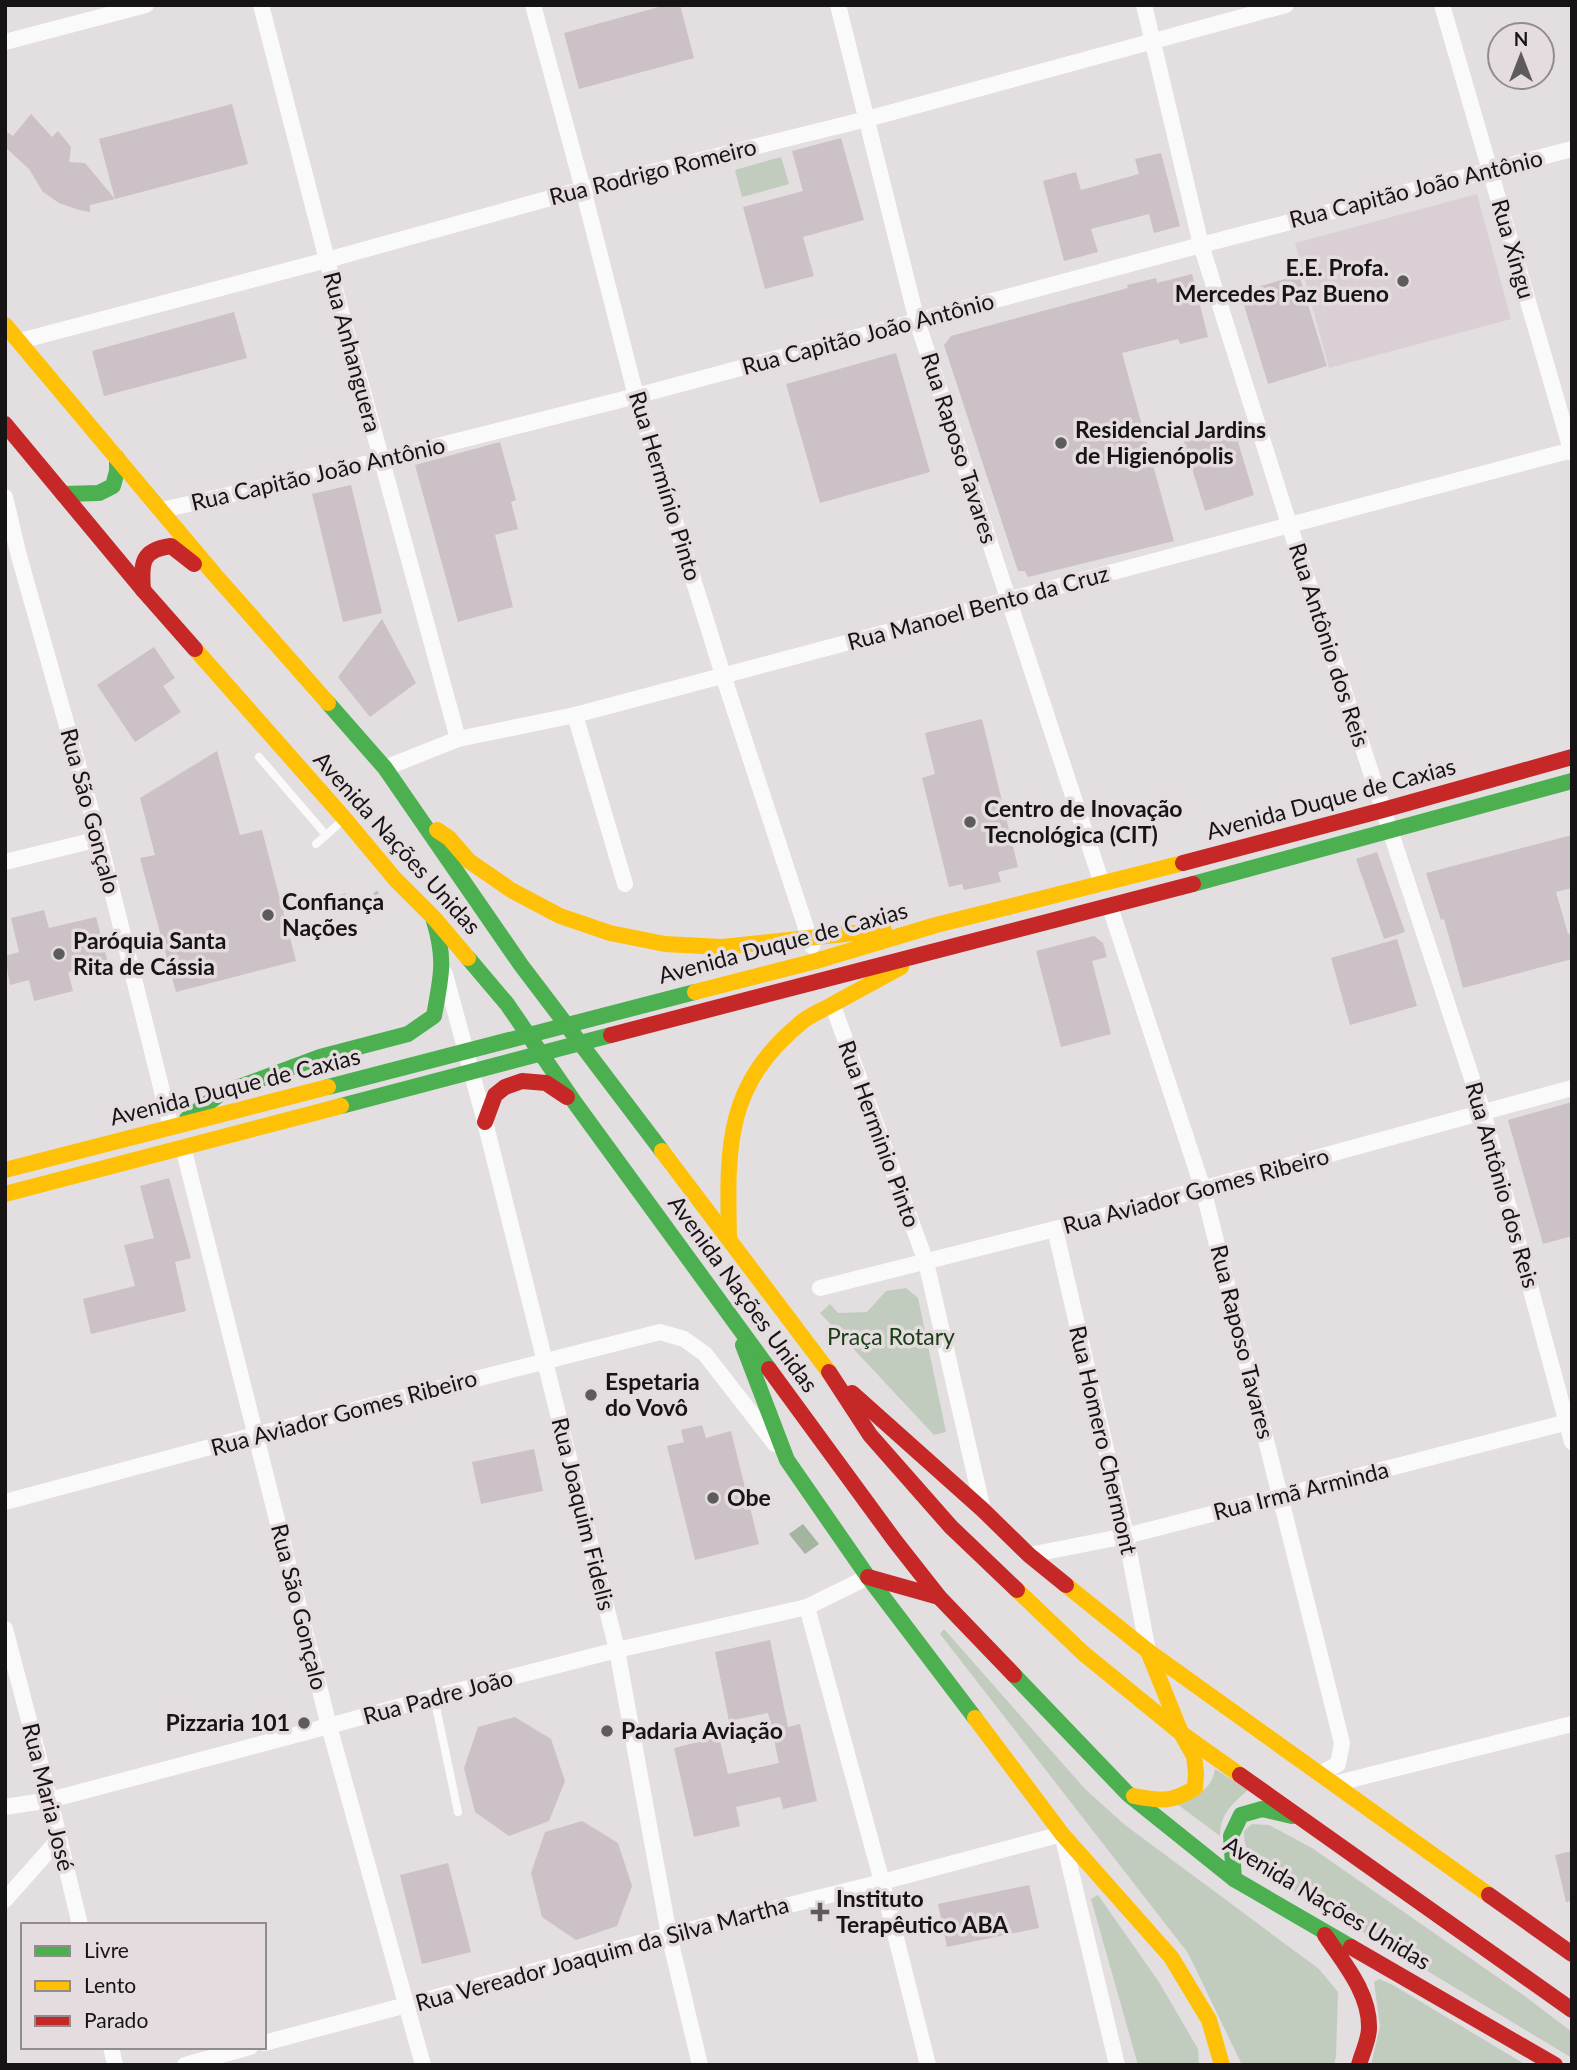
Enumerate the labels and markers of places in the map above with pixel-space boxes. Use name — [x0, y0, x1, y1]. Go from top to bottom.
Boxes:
place label: E.E. Profa. Mercedes Paz Bueno — [1175, 253, 1389, 307]
marker: E.E. Profa. Mercedes Paz Bueno — [1395, 273, 1411, 289]
place label: Residencial Jardins de Higienópolis — [1075, 415, 1266, 469]
marker: Residencial Jardins de Higienópolis — [1053, 435, 1069, 451]
place label: Centro de Inovação Tecnológica (CIT) — [984, 794, 1183, 848]
marker: Centro de Inovação Tecnológica (CIT) — [962, 814, 978, 830]
place label: Confiança Nações — [282, 887, 384, 941]
marker: Confiança Nações — [260, 907, 276, 923]
place label: Paróquia Santa Rita de Cássia — [73, 926, 226, 980]
marker: Paróquia Santa Rita de Cássia — [51, 946, 67, 962]
place label: Espetaria do Vovô — [605, 1367, 700, 1421]
marker: Espetaria do Vovô — [583, 1387, 599, 1403]
place label: Obe — [727, 1483, 771, 1511]
marker: Obe — [705, 1490, 721, 1506]
place label: Pizzaria 101 — [165, 1708, 290, 1736]
marker: Pizzaria 101 — [296, 1715, 312, 1731]
place label: Padaria Aviação — [621, 1716, 783, 1744]
marker: Padaria Aviação — [599, 1723, 615, 1739]
place label: Instituto Terapêutico ABA — [836, 1884, 1009, 1938]
marker: Instituto Terapêutico ABA — [810, 1902, 830, 1922]

